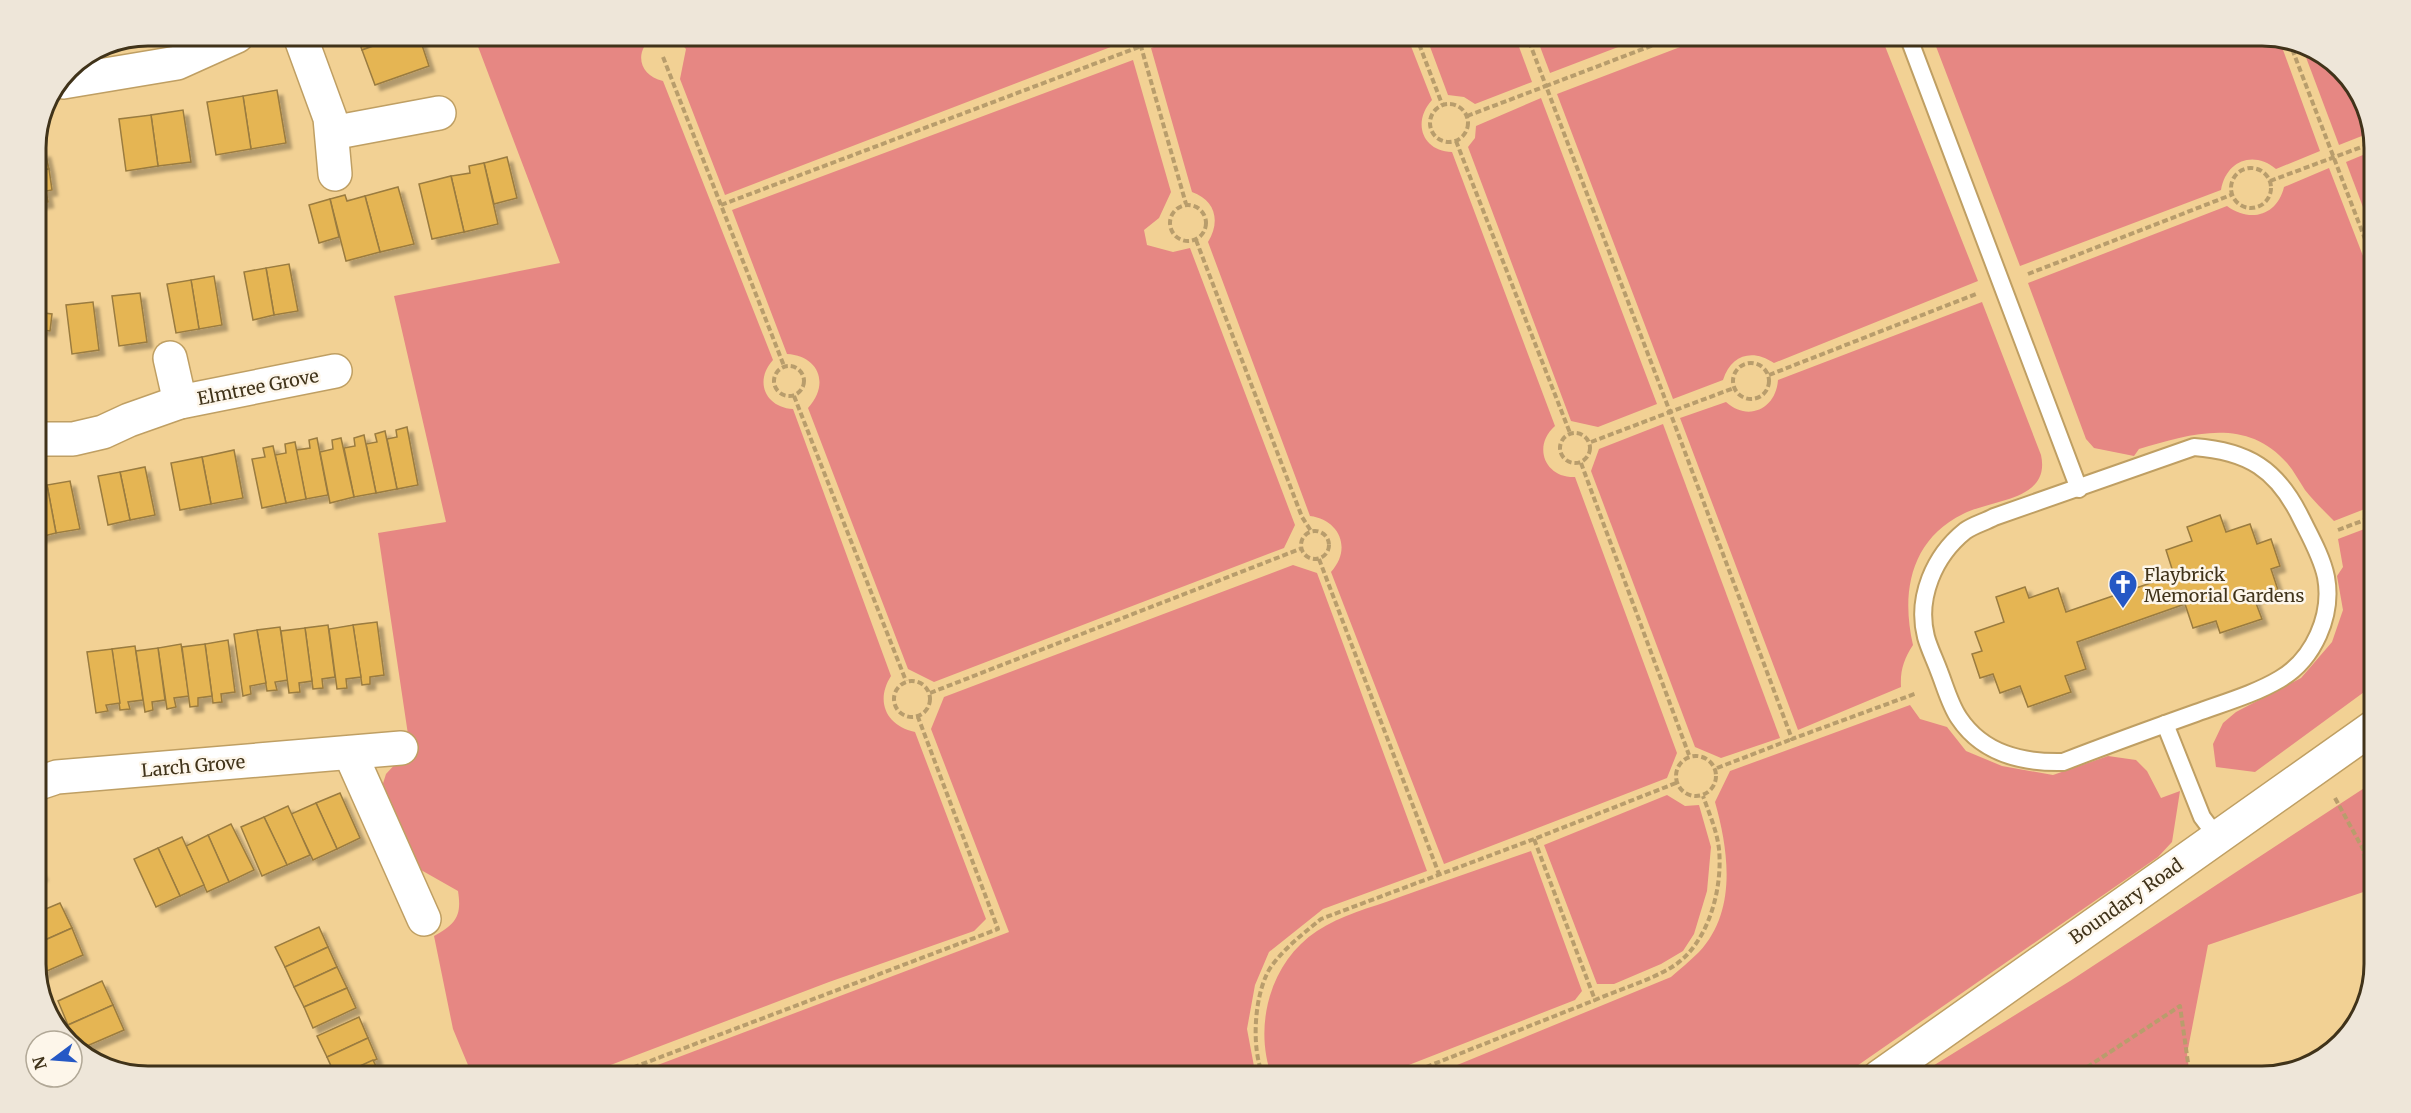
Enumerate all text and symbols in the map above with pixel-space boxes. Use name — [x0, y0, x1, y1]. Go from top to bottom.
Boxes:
street label: Elmtree Grove — [195, 364, 321, 410]
place label: Flaybrick Memorial Gardens — [2144, 563, 2304, 607]
church icon: Flaybrick Memorial Gardens — [2107, 568, 2139, 610]
street label: Larch Grove — [140, 750, 246, 782]
street label: Boundary Road — [2065, 853, 2187, 949]
north arrow — [24, 1029, 84, 1089]
text: N — [28, 1054, 51, 1072]

